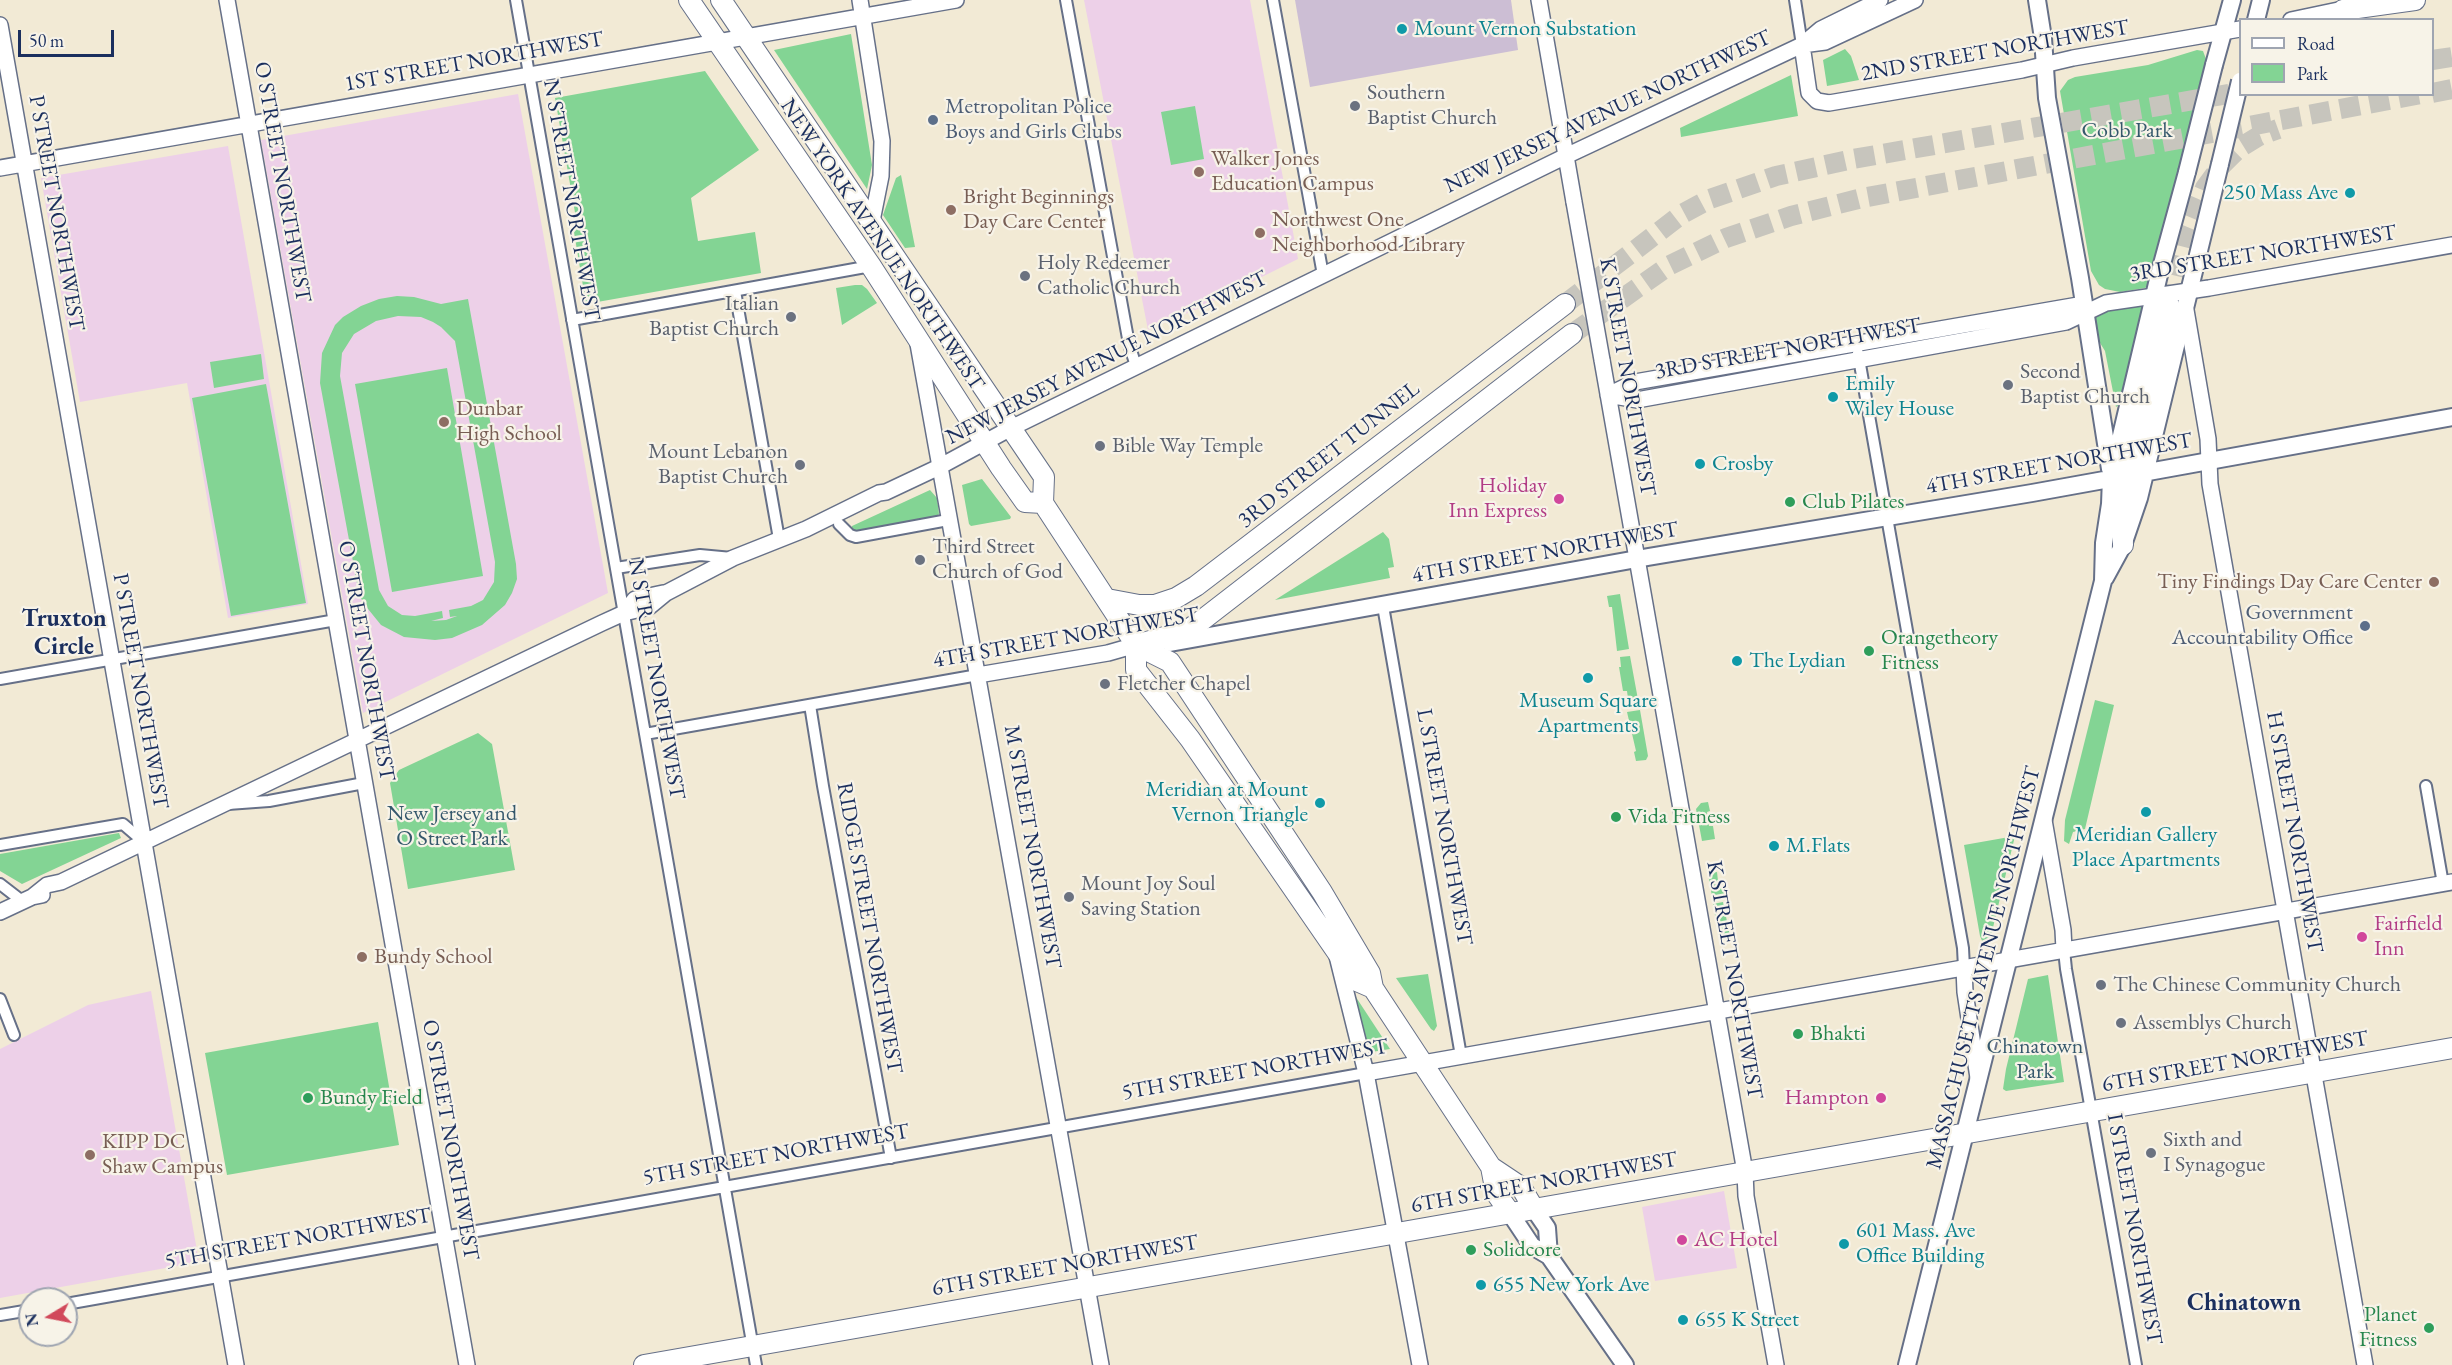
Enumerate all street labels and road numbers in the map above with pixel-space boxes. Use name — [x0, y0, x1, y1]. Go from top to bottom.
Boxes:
street label: 2ND STREET NORTHWEST — [1859, 14, 2131, 88]
street label: NEW JERSEY AVENUE NORTHWEST — [1441, 25, 1775, 199]
street label: 1ST STREET NORTHWEST — [343, 26, 605, 98]
street label: O STREET NORTHWEST — [248, 60, 316, 304]
street label: N STREET NORTHWEST — [537, 77, 605, 323]
street label: P STREET NORTHWEST — [22, 93, 90, 333]
street label: NEW YORK AVENUE NORTHWEST — [774, 94, 990, 396]
street label: 3RD STREET NORTHWEST — [2128, 220, 2398, 288]
street label: K STREET NORTHWEST — [1593, 256, 1661, 498]
street label: NEW JERSEY AVENUE NORTHWEST — [942, 265, 1272, 451]
street label: 3RD STREET NORTHWEST — [1653, 313, 1923, 385]
street label: 3RD STREET TUNNEL — [1233, 376, 1425, 534]
street label: 4TH STREET NORTHWEST — [1924, 428, 2194, 500]
street label: 4TH STREET NORTHWEST — [1410, 517, 1680, 589]
street label: O STREET NORTHWEST — [332, 539, 400, 783]
street label: N STREET NORTHWEST — [622, 556, 690, 802]
street label: P STREET NORTHWEST — [106, 571, 174, 811]
street label: 4TH STREET NORTHWEST — [931, 602, 1201, 674]
street label: L STREET NORTHWEST — [1410, 707, 1478, 947]
street label: H STREET NORTHWEST — [2260, 709, 2328, 955]
street label: M STREET NORTHWEST — [998, 723, 1066, 971]
street label: MASSACHUSETTS AVENUE NORTHWEST — [1921, 764, 2047, 1172]
street label: RIDGE STREET NORTHWEST — [830, 780, 908, 1076]
street label: K STREET NORTHWEST — [1700, 859, 1768, 1101]
street label: O STREET NORTHWEST — [416, 1018, 484, 1262]
street label: 6TH STREET NORTHWEST — [2100, 1026, 2370, 1098]
street label: 5TH STREET NORTHWEST — [1120, 1034, 1390, 1106]
street label: I STREET NORTHWEST — [2101, 1111, 2167, 1347]
street label: 5TH STREET NORTHWEST — [641, 1119, 911, 1191]
street label: 6TH STREET NORTHWEST — [1409, 1147, 1679, 1219]
street label: 5TH STREET NORTHWEST — [163, 1203, 433, 1275]
street label: 6TH STREET NORTHWEST — [930, 1230, 1200, 1302]

